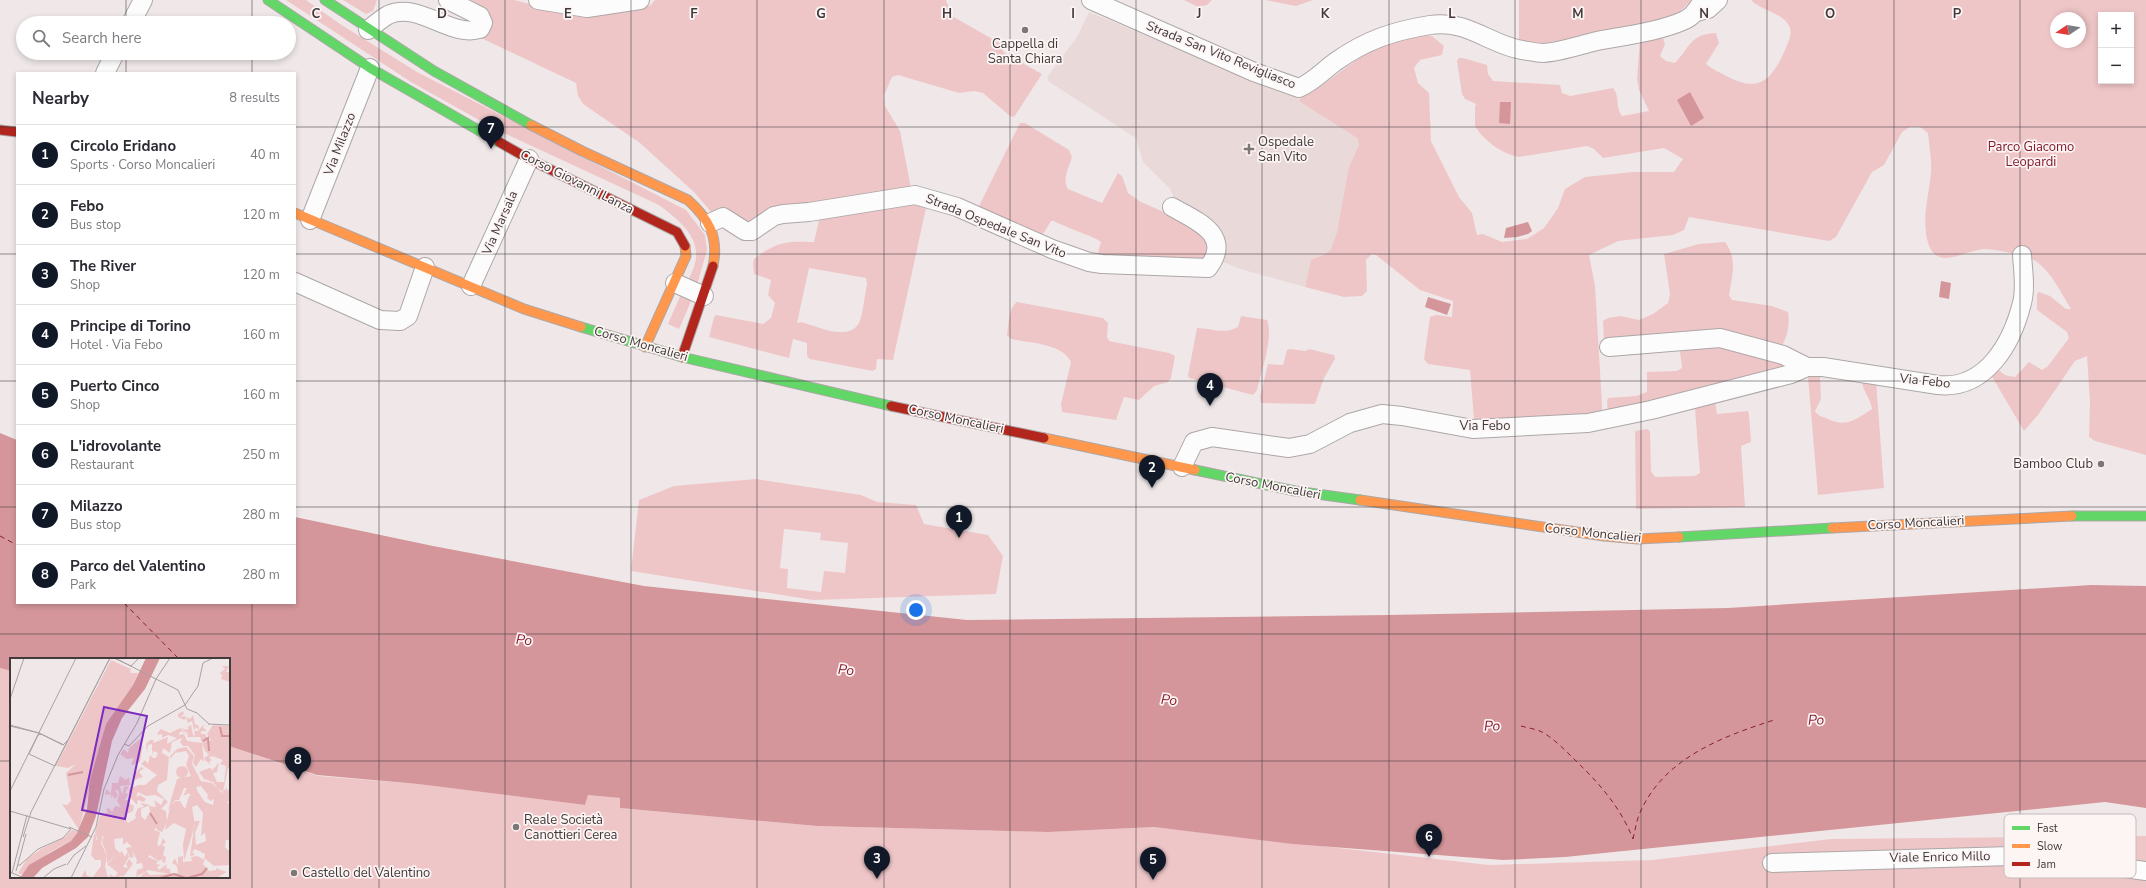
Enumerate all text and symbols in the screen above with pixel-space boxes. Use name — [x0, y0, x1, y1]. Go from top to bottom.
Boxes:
text: C — [312, 5, 321, 23]
text: D — [437, 5, 447, 23]
text: E — [564, 5, 572, 23]
text: F — [690, 5, 698, 23]
text: G — [816, 5, 826, 23]
text: H — [942, 5, 952, 23]
text: I — [1071, 5, 1075, 23]
text: J — [1196, 5, 1201, 23]
text: K — [1321, 5, 1330, 23]
text: L — [1448, 5, 1456, 23]
text: M — [1572, 5, 1584, 23]
text: N — [1699, 5, 1709, 23]
text: O — [1825, 5, 1835, 23]
text: P — [1953, 5, 1962, 23]
north arrow — [2050, 12, 2086, 48]
map controls — [2098, 12, 2134, 84]
button: + — [2098, 12, 2134, 48]
search box — [16, 16, 296, 60]
street label: Strada San Vito Revigliasco — [1143, 17, 1299, 93]
marker: Cappella di Santa Chiara — [1020, 25, 1030, 35]
icon: search — [30, 27, 52, 49]
text: Search here — [62, 28, 142, 48]
place label: Cappella di Santa Chiara — [988, 35, 1062, 68]
button: − — [2098, 48, 2134, 84]
text: Nearby — [32, 87, 89, 110]
text: 8 results — [229, 89, 280, 107]
street label: Via Milazzo — [319, 110, 360, 179]
pin: 7 — [478, 116, 504, 149]
place label: Ospedale San Vito — [1258, 133, 1314, 166]
text: Circolo Eridano — [70, 136, 176, 156]
park label: Parco Giacomo Leopardi — [1988, 138, 2074, 171]
marker: Ospedale San Vito — [1243, 143, 1255, 155]
text: 1 — [41, 146, 49, 164]
text: 40 m — [250, 146, 280, 164]
street label: Corso Giovanni Lanza — [517, 146, 637, 218]
text: Sports · Corso Moncalieri — [70, 156, 215, 174]
street label: Via Marsala — [477, 188, 522, 259]
street label: Strada Ospedale San Vito — [923, 189, 1069, 263]
text: Febo — [70, 196, 104, 216]
text: 2 — [41, 206, 49, 224]
text: 120 m — [242, 206, 280, 224]
text: Bus stop — [70, 216, 121, 234]
text: The River — [70, 256, 136, 276]
text: 3 — [41, 266, 49, 284]
text: 120 m — [242, 266, 280, 284]
text: Shop — [70, 276, 100, 294]
text: Principe di Torino — [70, 316, 191, 336]
street label: Corso Moncalieri — [592, 322, 690, 366]
text: 4 — [41, 326, 49, 344]
text: 160 m — [242, 326, 280, 344]
text: Hotel · Via Febo — [70, 336, 163, 354]
street label: Via Febo — [1898, 369, 1951, 393]
pin: 4 — [1197, 373, 1223, 406]
text: Puerto Cinco — [70, 376, 160, 396]
text: 5 — [41, 386, 49, 404]
text: 160 m — [242, 386, 280, 404]
text: Shop — [70, 396, 100, 414]
street label: Corso Moncalieri — [907, 400, 1005, 438]
street label: Via Febo — [1459, 417, 1510, 435]
text: L'idrovolante — [70, 436, 161, 456]
text: 6 — [41, 446, 49, 464]
text: 250 m — [242, 446, 280, 464]
pin: 2 — [1139, 455, 1165, 488]
place label: Bamboo Club — [2013, 455, 2093, 473]
text: Restaurant — [70, 456, 134, 474]
marker: Bamboo Club — [2096, 459, 2106, 469]
street label: Corso Moncalieri — [1224, 468, 1322, 504]
text: Milazzo — [70, 496, 123, 516]
pin: 1 — [946, 505, 972, 538]
text: 7 — [41, 506, 49, 524]
text: 280 m — [242, 506, 280, 524]
street label: Corso Moncalieri — [1867, 511, 1965, 535]
text: Bus stop — [70, 516, 121, 534]
street label: Corso Moncalieri — [1544, 519, 1642, 547]
text: Parco del Valentino — [70, 556, 206, 576]
text: 8 — [41, 566, 49, 584]
text: 280 m — [242, 566, 280, 584]
text: Park — [70, 576, 96, 594]
your location — [906, 600, 926, 620]
water label: Po — [515, 630, 533, 650]
inset map — [10, 658, 230, 878]
water label: Po — [837, 660, 855, 680]
water label: Po — [1160, 690, 1178, 710]
water label: Po — [1808, 710, 1825, 730]
water label: Po — [1484, 716, 1501, 736]
pin: 8 — [285, 747, 311, 780]
place label: Reale Società Canottieri Cerea — [524, 811, 617, 844]
legend — [2004, 814, 2136, 878]
text: Fast — [2037, 821, 2058, 836]
marker: Reale Società Canottieri Cerea — [511, 822, 521, 832]
pin: 6 — [1416, 824, 1442, 857]
text: Slow — [2037, 839, 2062, 854]
pin: 3 — [864, 846, 890, 879]
pin: 5 — [1140, 847, 1166, 880]
street label: Viale Enrico Millo — [1888, 847, 1991, 867]
text: Jam — [2036, 857, 2056, 872]
place label: Castello del Valentino — [302, 864, 430, 882]
marker: Castello del Valentino — [289, 868, 299, 878]

